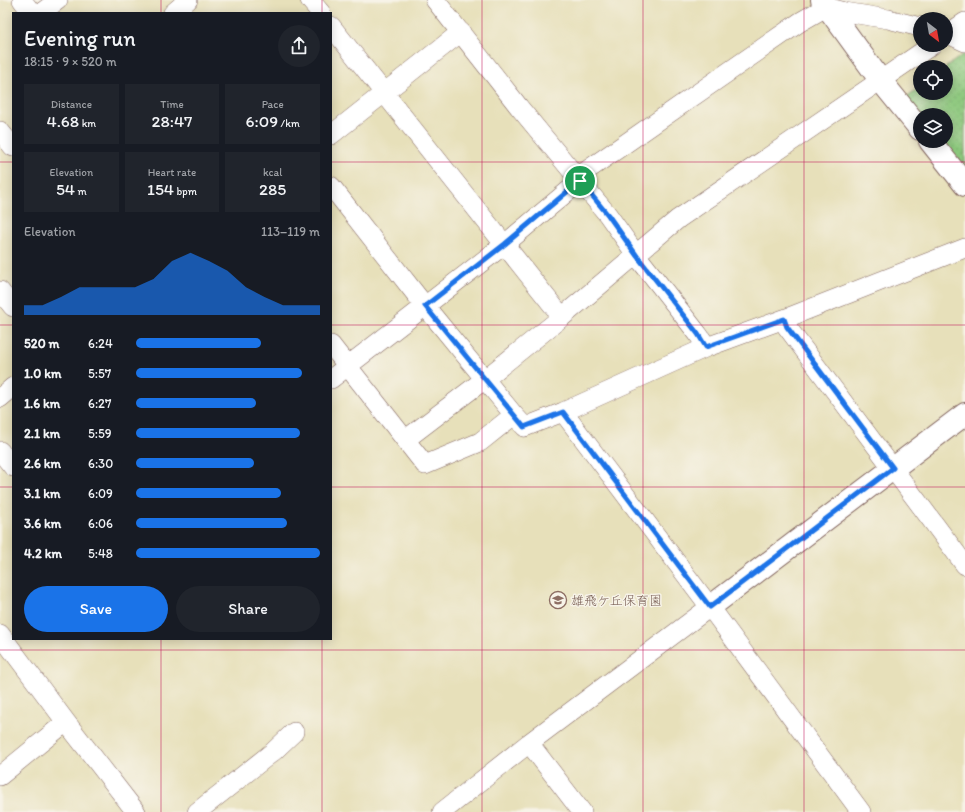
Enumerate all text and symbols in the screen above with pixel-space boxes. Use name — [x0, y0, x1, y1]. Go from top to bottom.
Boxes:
north arrow — [913, 12, 953, 52]
map controls — [913, 12, 953, 148]
text: Evening run — [24, 25, 136, 52]
button: share — [278, 25, 320, 67]
text: 18:15 · 9 × 520 m — [24, 54, 117, 69]
button: locate — [913, 60, 953, 100]
text: Distance — [51, 98, 92, 111]
text: Time — [160, 98, 184, 111]
text: Pace — [262, 98, 284, 111]
button: layers — [913, 108, 953, 148]
text: 4.68 — [46, 111, 79, 131]
text: 28:47 — [151, 111, 193, 131]
text: 6:09 — [246, 111, 278, 131]
text: km — [79, 117, 96, 130]
text: /km — [278, 117, 300, 130]
pin — [563, 164, 597, 198]
text: Elevation — [49, 166, 93, 179]
text: Heart rate — [148, 166, 196, 179]
text: kcal — [263, 166, 282, 179]
icon: arrive — [569, 170, 591, 192]
text: 54 — [56, 179, 75, 199]
text: 154 — [147, 179, 174, 199]
text: 285 — [259, 179, 286, 199]
text: m — [75, 185, 87, 198]
text: bpm — [174, 185, 197, 198]
text: Elevation — [24, 224, 76, 239]
text: 113–119 m — [261, 224, 320, 239]
text: 520 m — [24, 336, 60, 351]
text: 6:24 — [88, 336, 113, 351]
text: 1.0 km — [24, 366, 61, 381]
text: 5:57 — [88, 366, 111, 381]
text: 1.6 km — [24, 396, 60, 411]
text: 6:27 — [88, 396, 111, 411]
text: 2.1 km — [24, 426, 60, 441]
text: 5:59 — [88, 426, 112, 441]
text: 2.6 km — [24, 456, 61, 471]
text: 6:30 — [88, 456, 113, 471]
text: 3.1 km — [24, 486, 60, 501]
text: 6:09 — [88, 486, 113, 501]
text: 3.6 km — [24, 516, 61, 531]
text: 6:06 — [88, 516, 113, 531]
text: 4.2 km — [24, 546, 62, 561]
text: 5:48 — [88, 546, 113, 561]
button: Save — [24, 586, 168, 632]
button: Share — [176, 586, 320, 632]
school or university icon: 雄飛ケ丘保育園 — [548, 590, 568, 610]
place label: 雄飛ケ丘保育園 — [571, 593, 662, 608]

